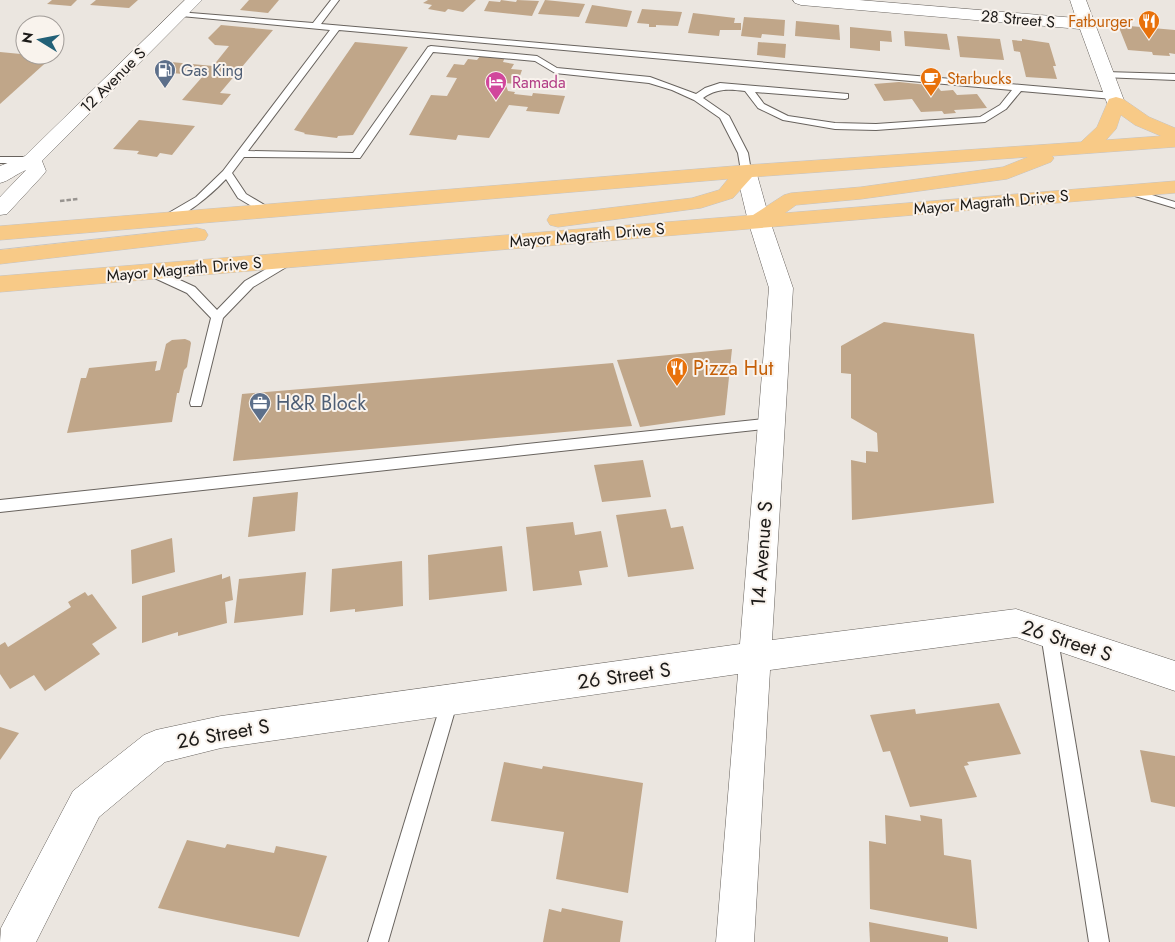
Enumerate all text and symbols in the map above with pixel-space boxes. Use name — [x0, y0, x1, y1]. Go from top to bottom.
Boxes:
street label: 28 Street S — [980, 4, 1056, 34]
restaurant icon: Fatburger — [1137, 9, 1161, 40]
place label: Fatburger — [1068, 10, 1133, 33]
north arrow — [15, 15, 65, 65]
text: N — [16, 31, 38, 45]
street label: 12 Avenue S — [75, 42, 151, 118]
fuel station icon: Gas King — [153, 58, 177, 89]
place label: Gas King — [181, 59, 243, 82]
cafe icon: Starbucks — [919, 66, 943, 97]
place label: Starbucks — [947, 67, 1011, 90]
hotel icon: Ramada — [484, 70, 508, 101]
place label: Ramada — [512, 71, 566, 94]
street label: Mayor Magrath Drive S — [913, 184, 1070, 220]
street label: Mayor Magrath Drive S — [509, 217, 666, 253]
street label: Mayor Magrath Drive S — [106, 251, 263, 287]
place label: Pizza Hut — [693, 354, 774, 383]
restaurant icon: Pizza Hut — [665, 356, 689, 387]
place label: H&R Block — [276, 389, 366, 418]
office icon: H&R Block — [248, 391, 272, 422]
street label: 14 Avenue S — [744, 500, 780, 608]
street label: 26 Street S — [1018, 613, 1116, 669]
street label: 26 Street S — [576, 655, 672, 697]
street label: 26 Street S — [174, 712, 272, 756]

